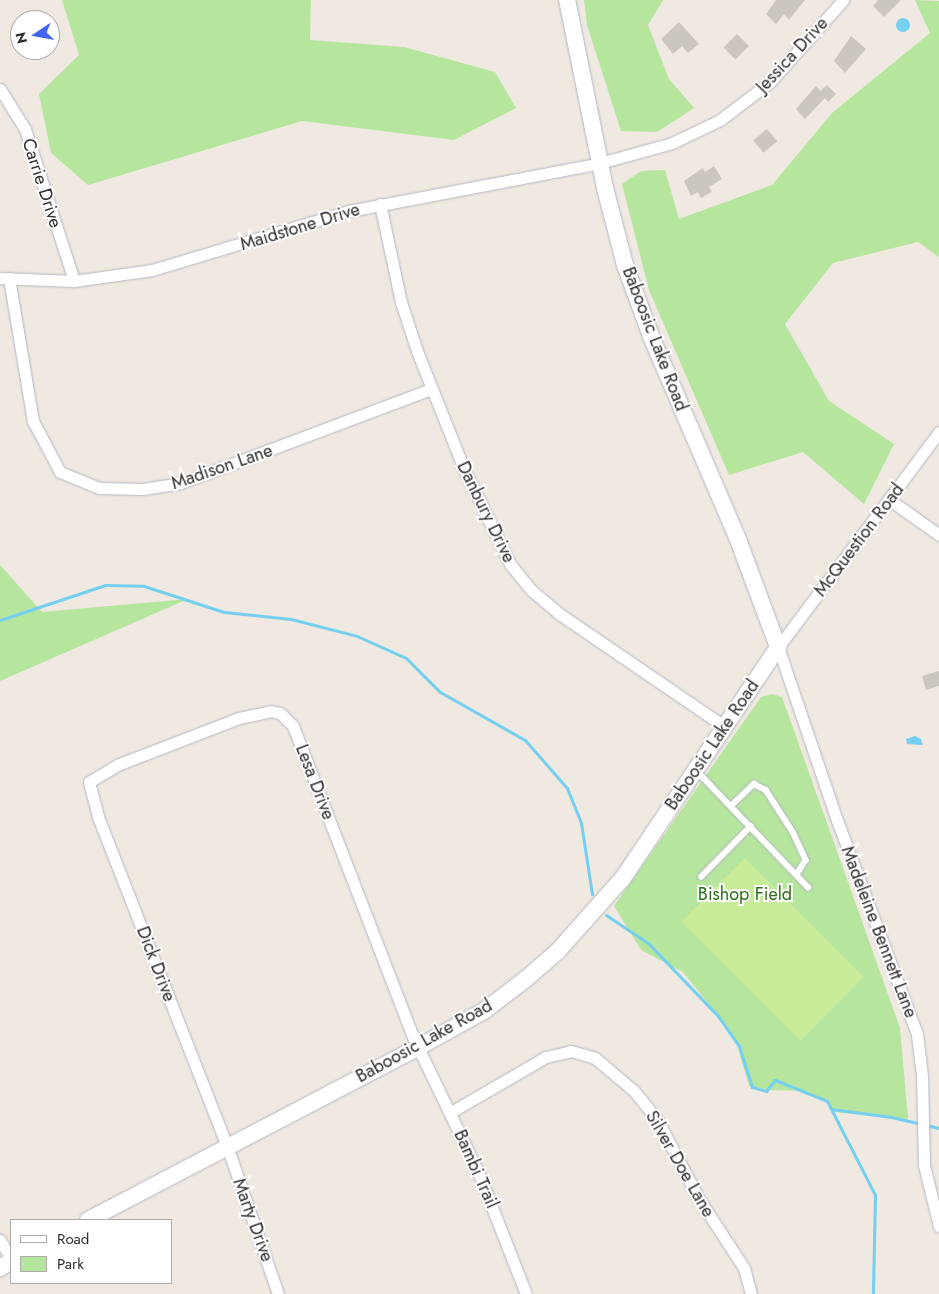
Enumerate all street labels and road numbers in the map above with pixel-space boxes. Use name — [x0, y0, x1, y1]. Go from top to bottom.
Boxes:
street label: Jessica Drive — [752, 13, 832, 97]
street label: Carrie Drive — [17, 136, 67, 230]
street label: Maidstone Drive — [238, 199, 362, 255]
street label: Baboosic Lake Road — [618, 264, 692, 414]
street label: Madison Lane — [169, 440, 275, 494]
street label: Danbury Drive — [452, 458, 520, 566]
street label: McQuestion Road — [809, 479, 909, 601]
street label: Baboosic Lake Road — [660, 676, 764, 814]
street label: Lesa Drive — [291, 741, 339, 823]
street label: Madeleine Bennett Lane — [836, 843, 922, 1021]
street label: Dick Drive — [132, 923, 180, 1005]
street label: Baboosic Lake Road — [352, 995, 496, 1087]
street label: Silver Doe Lane — [641, 1107, 719, 1221]
street label: Bambi Trail — [449, 1126, 503, 1212]
street label: Marty Drive — [228, 1175, 278, 1265]

